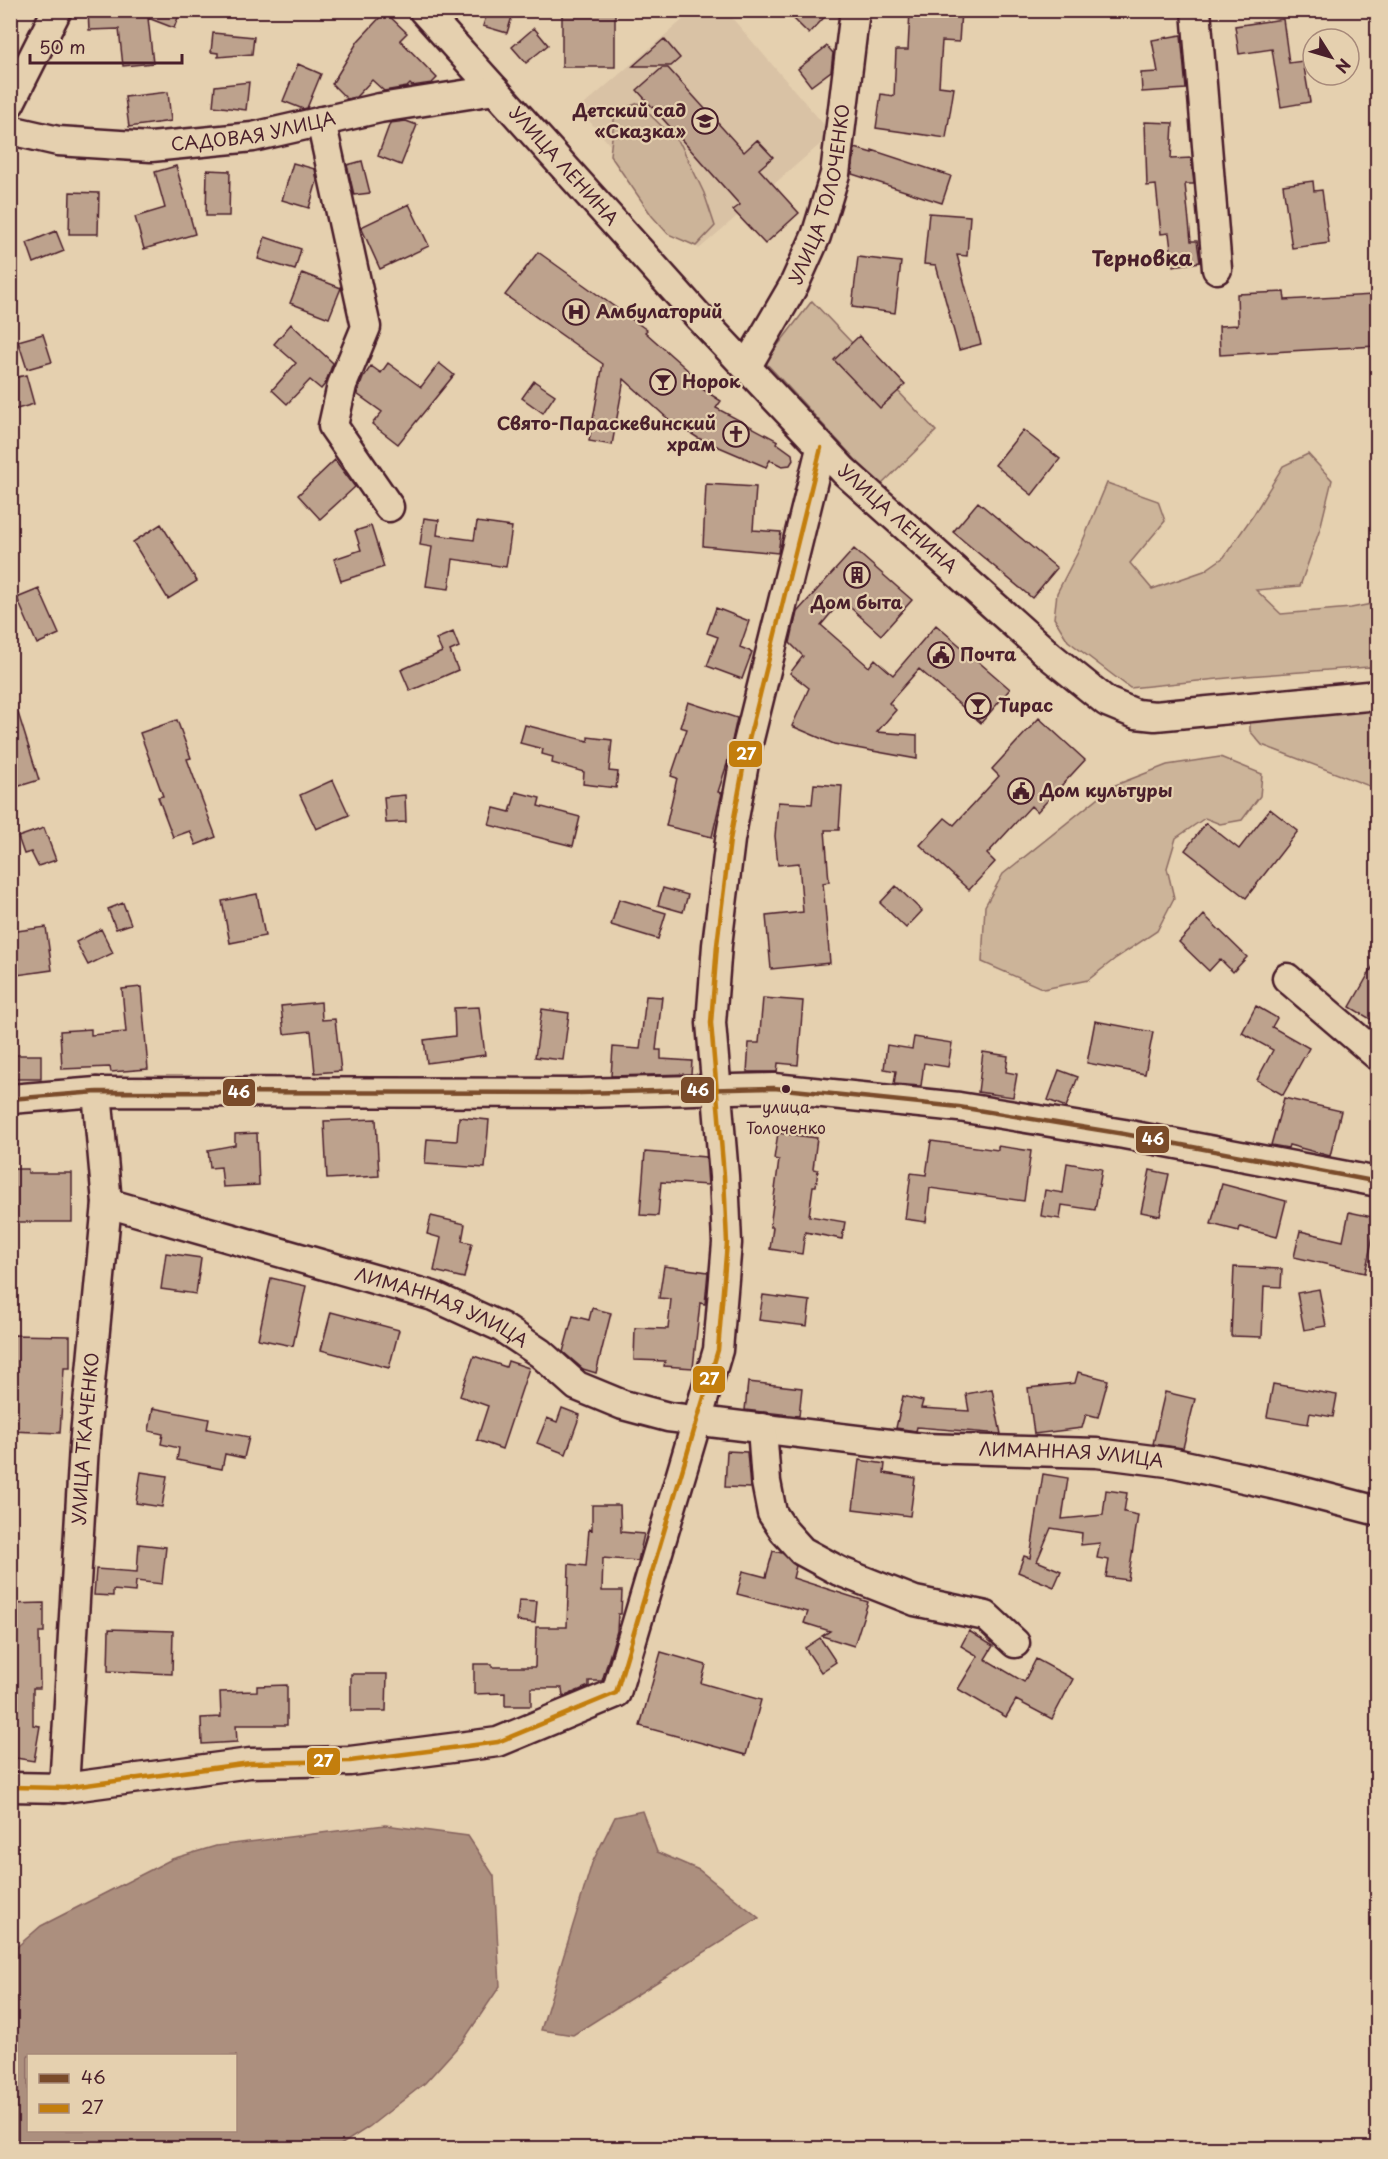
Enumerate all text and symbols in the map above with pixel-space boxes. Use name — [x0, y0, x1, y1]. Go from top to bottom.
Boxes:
scale bar — [30, 27, 182, 65]
north arrow — [1301, 27, 1361, 87]
text: 50 m — [39, 33, 86, 60]
text: N — [1330, 54, 1357, 79]
place label: Детский сад «Сказка» — [572, 96, 686, 144]
street label: УЛИЦА ЛЕНИНА — [504, 100, 626, 231]
street label: УЛИЦА ТОЛОЧЕНКО — [781, 102, 855, 288]
street label: САДОВАЯ УЛИЦА — [170, 104, 338, 157]
school or university icon: Детский сад «Сказка» — [690, 106, 720, 136]
district label: Терновка — [1091, 241, 1193, 273]
hospital icon: Амбулаторий — [561, 297, 591, 327]
place label: Амбулаторий — [596, 297, 723, 324]
bar icon: Норок — [648, 367, 678, 397]
place label: Норок — [682, 367, 741, 394]
place label: Свято-Параскевинский храм — [497, 409, 716, 457]
church icon: Свято-Параскевинский храм — [721, 419, 751, 449]
street label: УЛИЦА ЛЕНИНА — [833, 457, 964, 579]
building icon: Дом быта — [842, 560, 872, 590]
place label: Дом быта — [810, 588, 904, 615]
public building icon: Почта — [926, 640, 956, 670]
place label: Почта — [960, 640, 1017, 667]
bar icon: Тирас — [963, 691, 993, 721]
place label: Тирас — [998, 691, 1053, 718]
line badge: 27 — [728, 740, 763, 768]
text: 27 — [736, 741, 757, 765]
public building icon: Дом культуры — [1006, 776, 1036, 806]
place label: Дом культуры — [1039, 776, 1173, 803]
line badge: 46 — [680, 1076, 715, 1104]
text: 46 — [687, 1077, 709, 1101]
line badge: 46 — [222, 1078, 256, 1107]
text: 46 — [228, 1079, 250, 1103]
marker: улица Толоченко — [780, 1083, 792, 1095]
place label: улица Толоченко — [746, 1094, 826, 1139]
line badge: 46 — [1135, 1125, 1170, 1154]
text: 46 — [1142, 1126, 1164, 1150]
street label: ЛИМАННАЯ УЛИЦА — [352, 1259, 534, 1354]
street label: УЛИЦА ТКАЧЕНКО — [64, 1351, 105, 1525]
line badge: 27 — [692, 1365, 726, 1394]
text: 27 — [699, 1366, 720, 1390]
street label: ЛИМАННАЯ УЛИЦА — [979, 1435, 1166, 1473]
line badge: 27 — [306, 1747, 341, 1776]
text: 27 — [313, 1748, 334, 1772]
legend — [27, 2054, 237, 2132]
text: 46 — [81, 2063, 106, 2090]
text: 27 — [81, 2093, 103, 2120]

